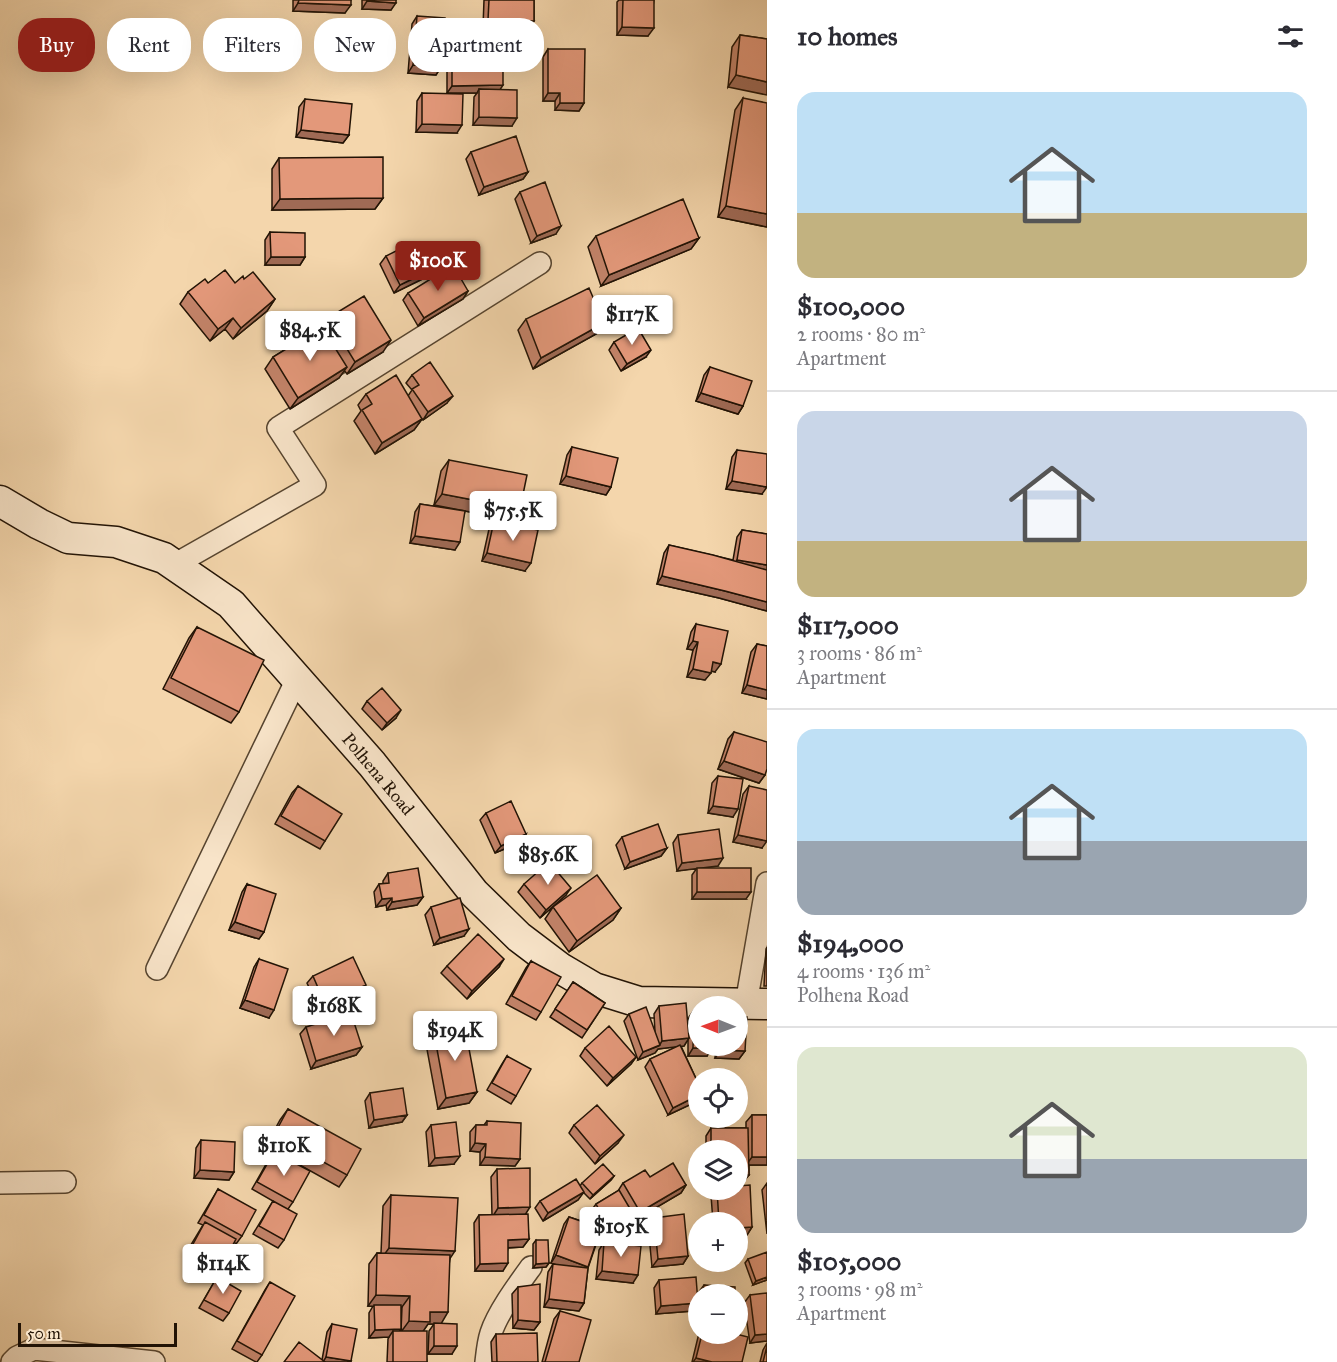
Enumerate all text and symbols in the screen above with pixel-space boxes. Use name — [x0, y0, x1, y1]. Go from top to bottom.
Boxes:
chip: Buy — [18, 18, 95, 72]
chip: Rent — [107, 18, 191, 72]
chip: Filters — [203, 18, 302, 72]
chip: New — [314, 18, 396, 72]
chip: Apartment — [408, 18, 544, 72]
text: 10 homes — [797, 20, 898, 52]
icon: filters — [1274, 20, 1307, 53]
icon: home — [998, 131, 1106, 239]
pin: $100K — [396, 241, 480, 292]
text: $100K — [409, 248, 467, 272]
text: $100,000 — [797, 290, 905, 322]
pin: $117K — [590, 295, 674, 346]
text: $117K — [606, 302, 658, 326]
pin: $84.5K — [261, 311, 359, 362]
text: $84.5K — [279, 318, 341, 342]
text: 2 rooms · 80 m² — [797, 322, 925, 346]
text: Apartment — [797, 346, 886, 370]
icon: home — [998, 450, 1106, 558]
pin: $75.5K — [464, 491, 562, 542]
text: $75.5K — [484, 498, 542, 522]
text: $117,000 — [797, 609, 899, 641]
text: 3 rooms · 86 m² — [797, 641, 922, 665]
text: Apartment — [797, 665, 886, 689]
street label: Polhena Road — [337, 728, 419, 820]
icon: home — [998, 768, 1106, 876]
pin: $85.6K — [499, 835, 597, 886]
text: $85.6K — [518, 842, 578, 866]
text: $194,000 — [797, 927, 904, 959]
text: 4 rooms · 136 m² — [797, 959, 930, 983]
text: Polhena Road — [797, 983, 909, 1007]
pin: $168K — [292, 986, 376, 1037]
text: $168K — [307, 993, 361, 1017]
north arrow — [688, 996, 748, 1056]
map controls — [688, 996, 748, 1344]
pin: $194K — [413, 1011, 497, 1062]
text: $194K — [427, 1018, 483, 1042]
button: locate — [688, 1068, 748, 1128]
icon: home — [998, 1086, 1106, 1194]
pin: $110K — [242, 1126, 326, 1177]
text: $110K — [257, 1133, 311, 1157]
button: layers — [688, 1140, 748, 1200]
pin: $105K — [579, 1207, 663, 1258]
button: + — [688, 1212, 748, 1272]
text: $105K — [594, 1214, 648, 1238]
pin: $114K — [181, 1244, 265, 1295]
text: $105,000 — [797, 1245, 901, 1277]
text: $114K — [196, 1251, 250, 1275]
text: 3 rooms · 98 m² — [797, 1277, 922, 1301]
button: − — [688, 1284, 748, 1344]
text: Apartment — [797, 1301, 886, 1325]
scale bar — [18, 1320, 177, 1348]
text: 50 m — [27, 1324, 61, 1343]

